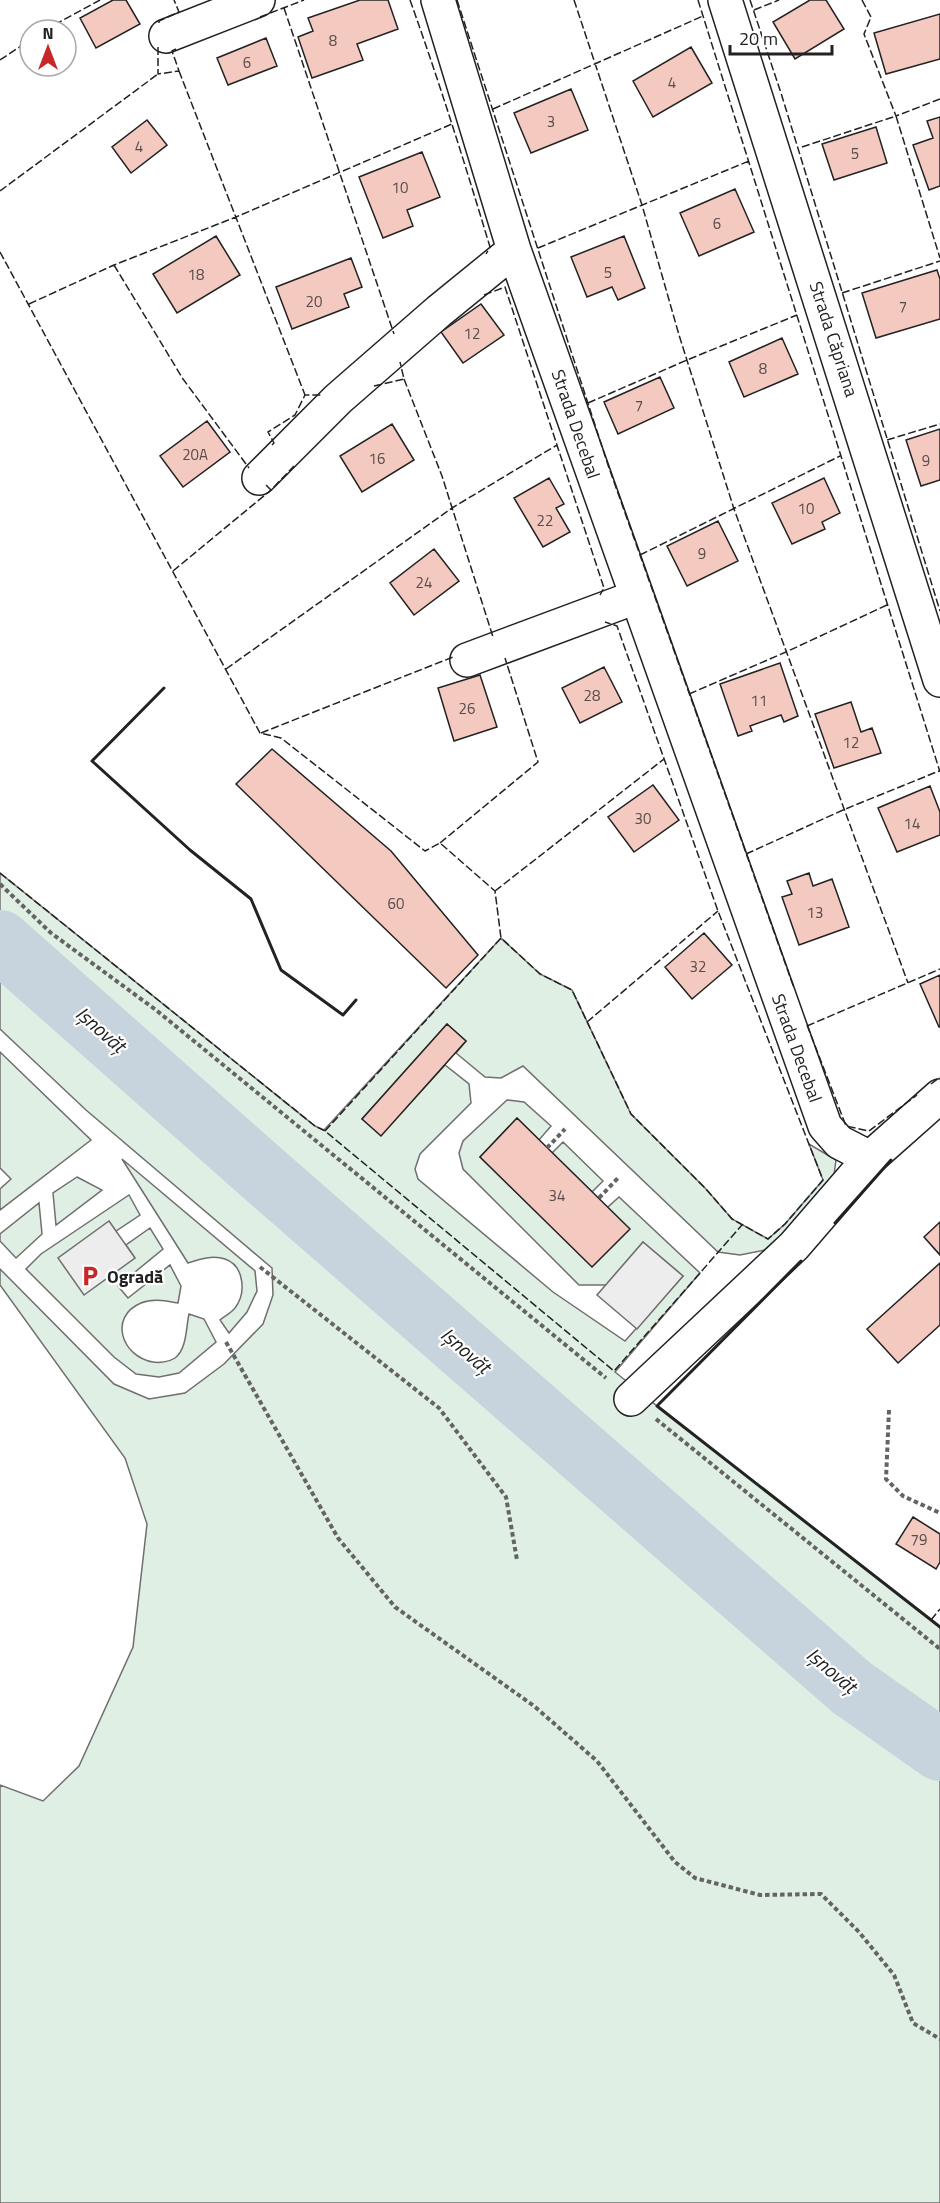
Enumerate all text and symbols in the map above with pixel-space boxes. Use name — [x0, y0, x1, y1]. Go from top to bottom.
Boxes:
north arrow — [18, 18, 78, 78]
scale bar — [730, 18, 832, 56]
text: N — [42, 21, 54, 45]
text: 20 m — [739, 25, 778, 52]
house number: 8 — [329, 29, 337, 52]
house number: 6 — [243, 51, 251, 74]
house number: 4 — [668, 71, 676, 94]
house number: 3 — [547, 110, 555, 133]
house number: 4 — [135, 135, 143, 158]
house number: 5 — [851, 142, 859, 165]
house number: 10 — [392, 176, 408, 199]
house number: 6 — [713, 212, 721, 235]
house number: 5 — [604, 261, 612, 284]
house number: 18 — [188, 263, 204, 286]
street label: Strada Căpriana — [803, 278, 865, 400]
house number: 20 — [306, 290, 322, 313]
house number: 7 — [899, 295, 907, 318]
house number: 12 — [464, 322, 480, 345]
house number: 8 — [759, 357, 767, 380]
street label: Strada Decebal — [545, 366, 607, 482]
house number: 7 — [635, 394, 643, 417]
house number: 20A — [182, 443, 208, 466]
house number: 16 — [369, 447, 385, 470]
house number: 9 — [922, 449, 930, 472]
house number: 10 — [798, 497, 814, 520]
house number: 22 — [537, 509, 553, 532]
house number: 9 — [698, 542, 706, 565]
house number: 24 — [416, 571, 432, 594]
house number: 28 — [584, 684, 600, 707]
house number: 11 — [751, 689, 767, 712]
house number: 26 — [459, 697, 475, 720]
house number: 12 — [843, 731, 859, 754]
house number: 30 — [635, 807, 651, 830]
house number: 14 — [904, 812, 920, 835]
house number: 60 — [388, 892, 404, 915]
house number: 13 — [807, 901, 823, 924]
house number: 32 — [690, 955, 706, 978]
street label: Strada Decebal — [765, 990, 829, 1106]
water label: Ișnovăț — [69, 998, 135, 1061]
house number: 34 — [549, 1184, 565, 1207]
place label: Ogradă — [107, 1263, 163, 1290]
parking icon: Ogradă — [78, 1264, 102, 1288]
water label: Ișnovăț — [434, 1319, 500, 1382]
house number: 79 — [911, 1528, 927, 1551]
water label: Ișnovăț — [800, 1639, 866, 1702]

